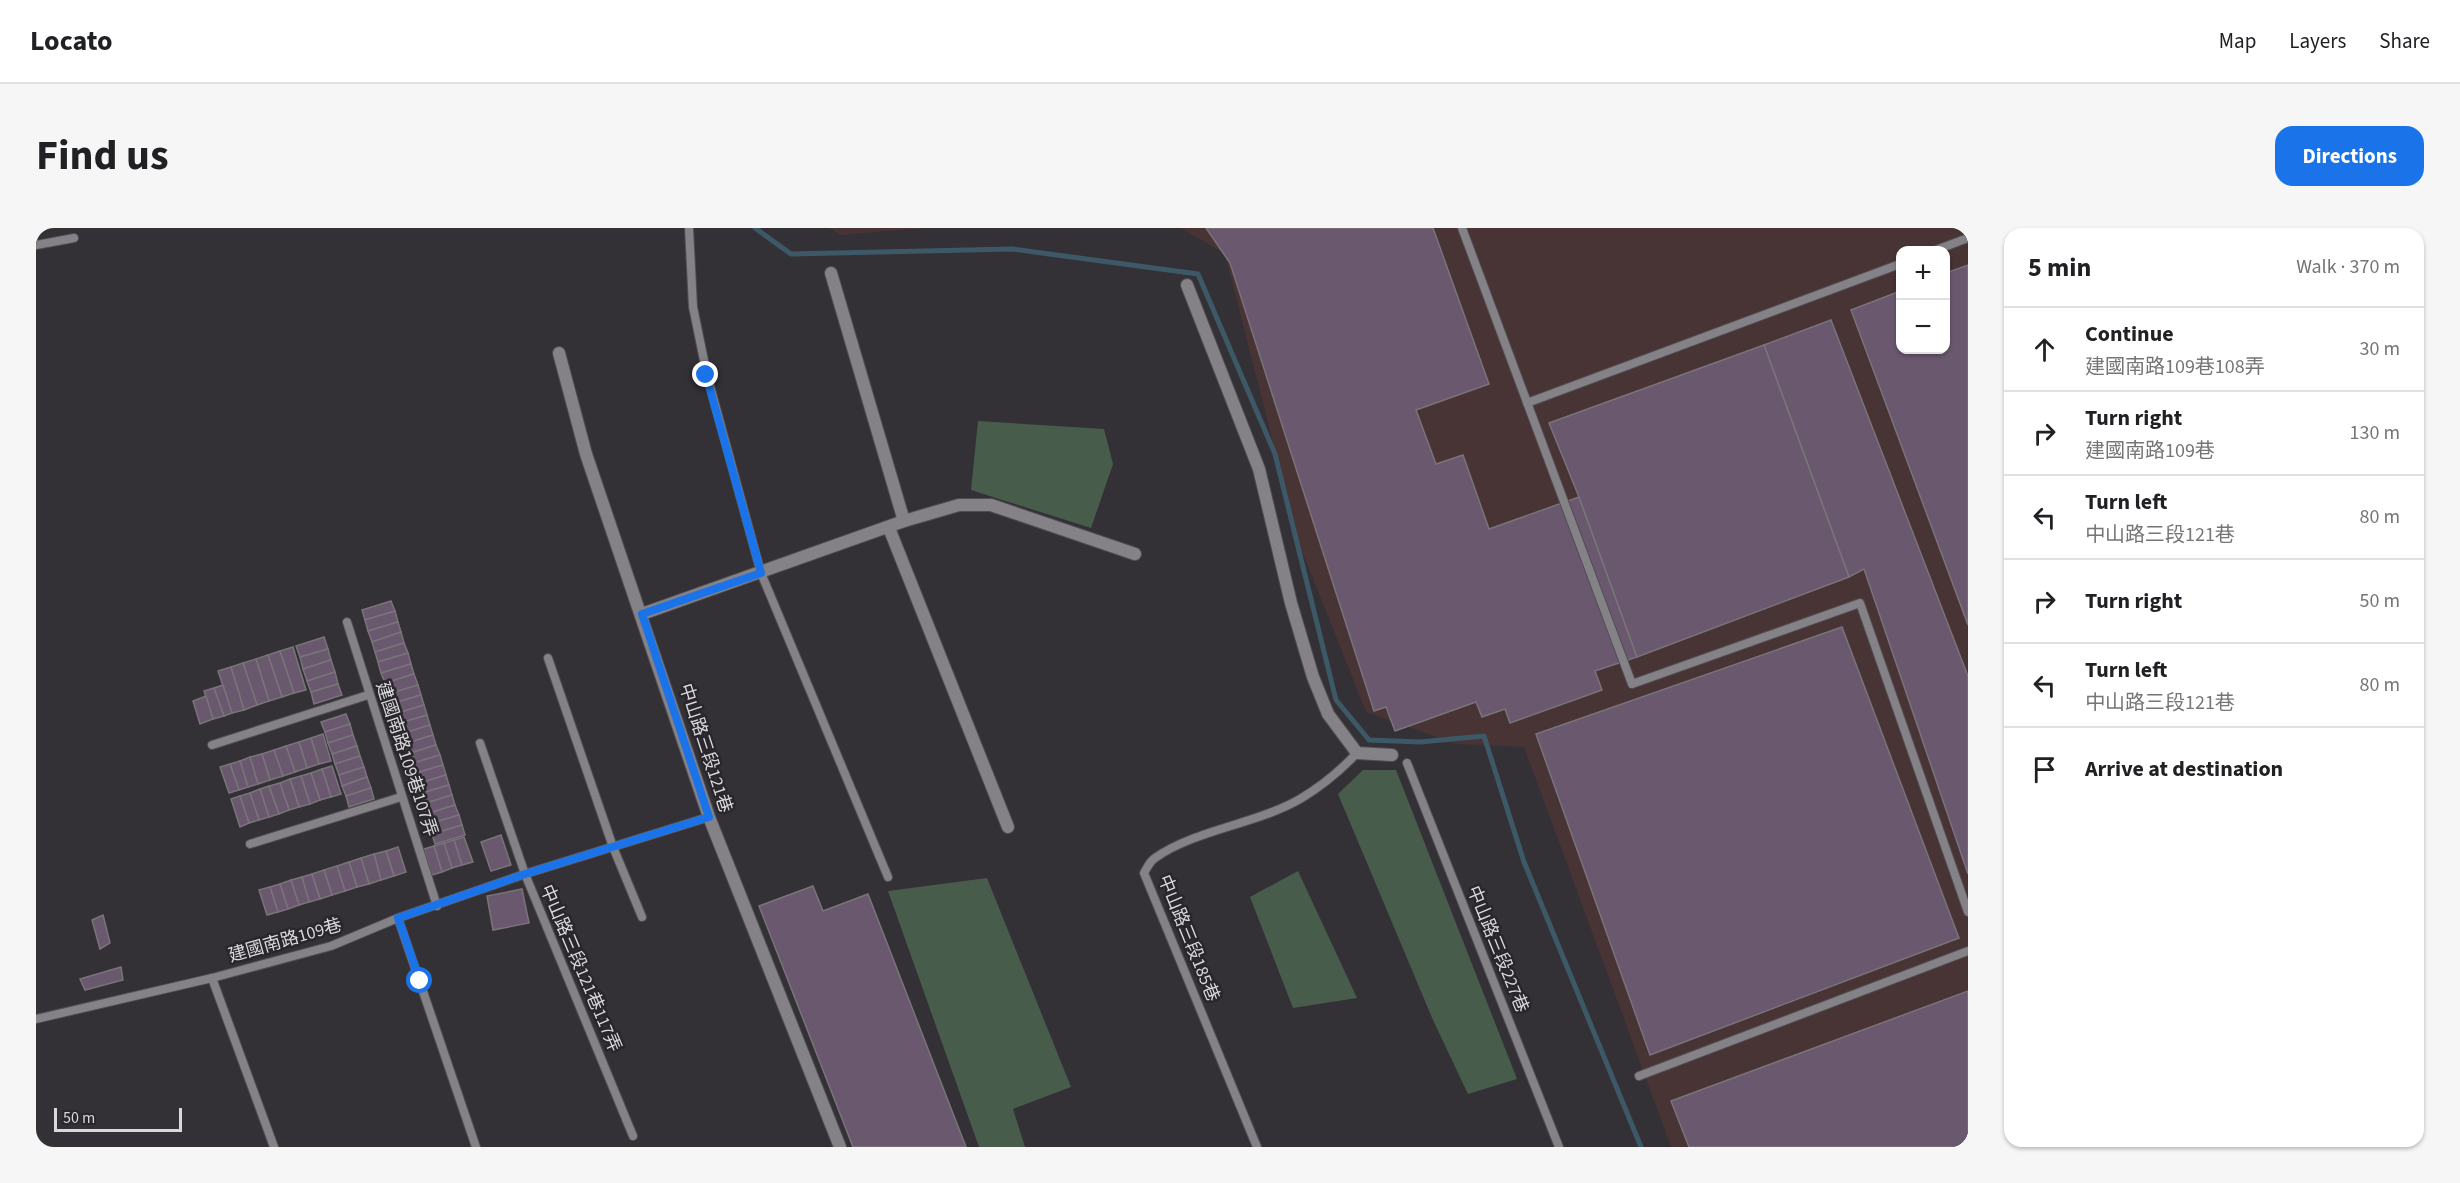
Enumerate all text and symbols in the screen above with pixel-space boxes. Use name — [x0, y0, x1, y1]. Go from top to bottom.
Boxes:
text: Locato — [30, 21, 112, 61]
text: Map — [2219, 26, 2256, 56]
text: Layers — [2289, 26, 2346, 56]
text: Share — [2379, 26, 2430, 56]
text: Find us — [36, 126, 169, 186]
button: Directions — [2275, 126, 2424, 186]
map controls — [1896, 246, 1950, 354]
button: + — [1896, 246, 1950, 300]
text: 5 min — [2028, 249, 2091, 286]
text: Walk · 370 m — [2296, 253, 2400, 281]
button: − — [1896, 300, 1950, 354]
text: Continue — [2085, 318, 2174, 350]
icon: ahead — [2028, 333, 2061, 366]
text: 30 m — [2360, 335, 2400, 363]
text: 建國南路109巷108弄 — [2085, 353, 2265, 381]
route end — [692, 361, 718, 387]
text: Turn right — [2085, 402, 2182, 434]
icon: right — [2028, 417, 2061, 450]
text: 130 m — [2350, 419, 2400, 447]
text: 建國南路109巷 — [2085, 437, 2215, 465]
text: Turn left — [2085, 486, 2167, 518]
icon: left — [2028, 501, 2061, 534]
text: 80 m — [2360, 503, 2400, 531]
text: 中山路三段121巷 — [2085, 521, 2235, 549]
icon: right — [2028, 585, 2061, 618]
text: Turn right — [2085, 585, 2182, 617]
text: 50 m — [2360, 587, 2400, 615]
text: Turn left — [2085, 654, 2167, 686]
icon: left — [2028, 669, 2061, 702]
text: 80 m — [2360, 671, 2400, 699]
street label: 建國南路109巷107弄 — [370, 678, 443, 840]
street label: 中山路三段121巷 — [673, 680, 738, 816]
text: 中山路三段121巷 — [2085, 689, 2235, 717]
icon: arrive — [2028, 753, 2061, 786]
text: Arrive at destination — [2085, 753, 2283, 785]
street label: 中山路三段185巷 — [1152, 871, 1225, 1005]
street label: 中山路三段121巷117弄 — [534, 881, 627, 1056]
street label: 中山路三段227巷 — [1461, 882, 1534, 1016]
street label: 建國南路109巷 — [226, 912, 345, 969]
route start — [406, 967, 432, 993]
scale bar — [54, 1105, 182, 1132]
text: 50 m — [63, 1107, 95, 1129]

